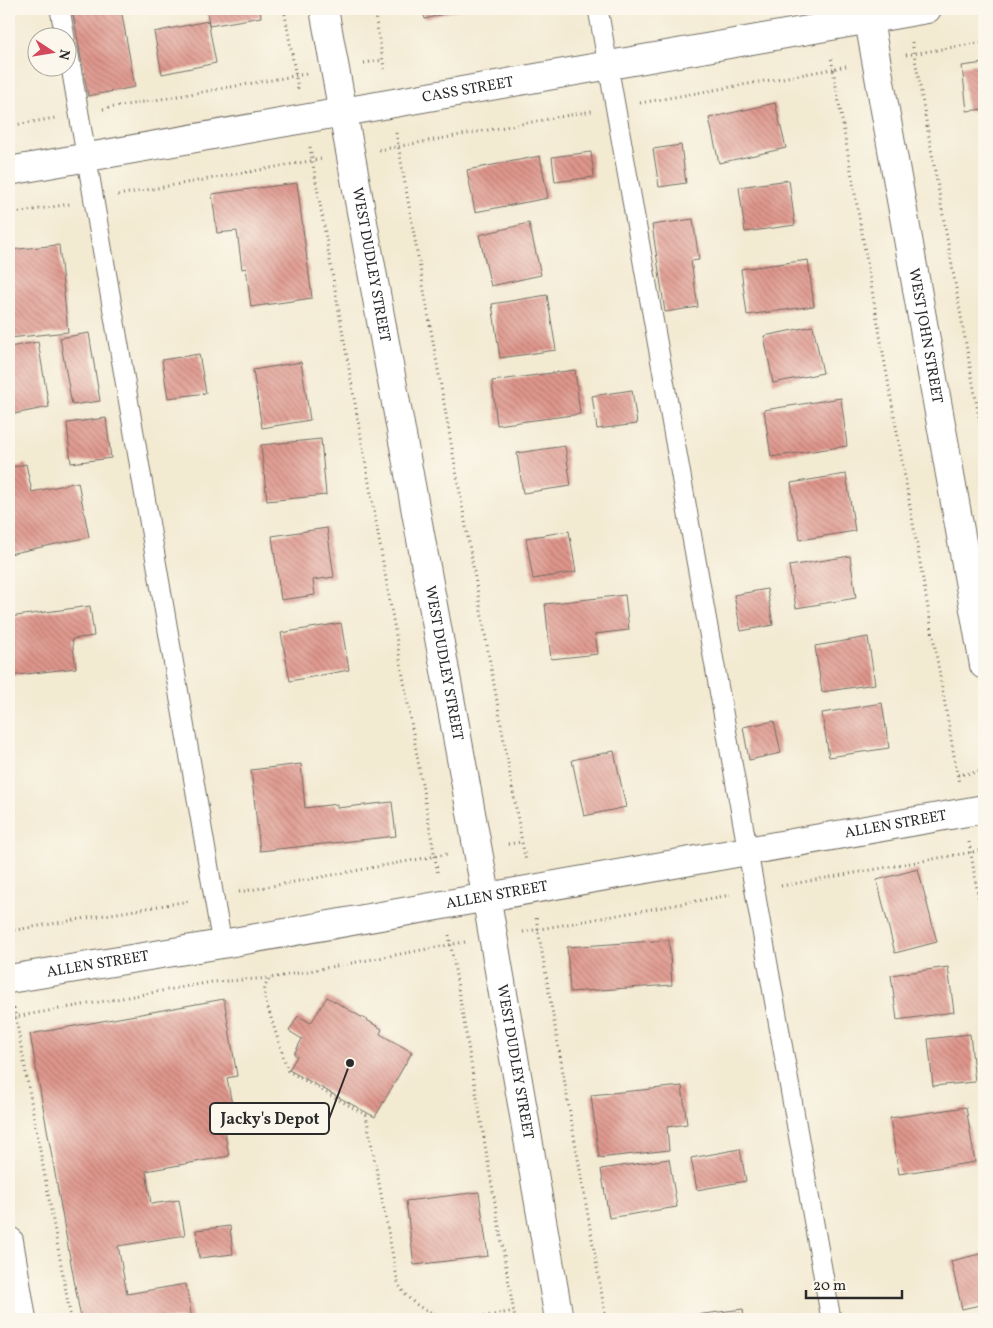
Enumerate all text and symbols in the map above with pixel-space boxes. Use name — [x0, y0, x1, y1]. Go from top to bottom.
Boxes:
north arrow — [28, 28, 78, 78]
text: N — [53, 47, 74, 61]
street label: CASS STREET — [421, 72, 515, 108]
street label: WEST DUDLEY STREET — [346, 186, 395, 344]
street label: WEST JOHN STREET — [903, 266, 948, 405]
street label: WEST DUDLEY STREET — [419, 584, 468, 743]
street label: ALLEN STREET — [843, 805, 949, 844]
street label: ALLEN STREET — [444, 876, 550, 915]
street label: ALLEN STREET — [45, 946, 151, 983]
street label: WEST DUDLEY STREET — [491, 983, 538, 1141]
callout: Jacky's Depot — [210, 1103, 329, 1134]
text: Jacky's Depot — [219, 1109, 320, 1131]
scale bar — [806, 1268, 902, 1300]
text: 20 m — [813, 1276, 846, 1297]

